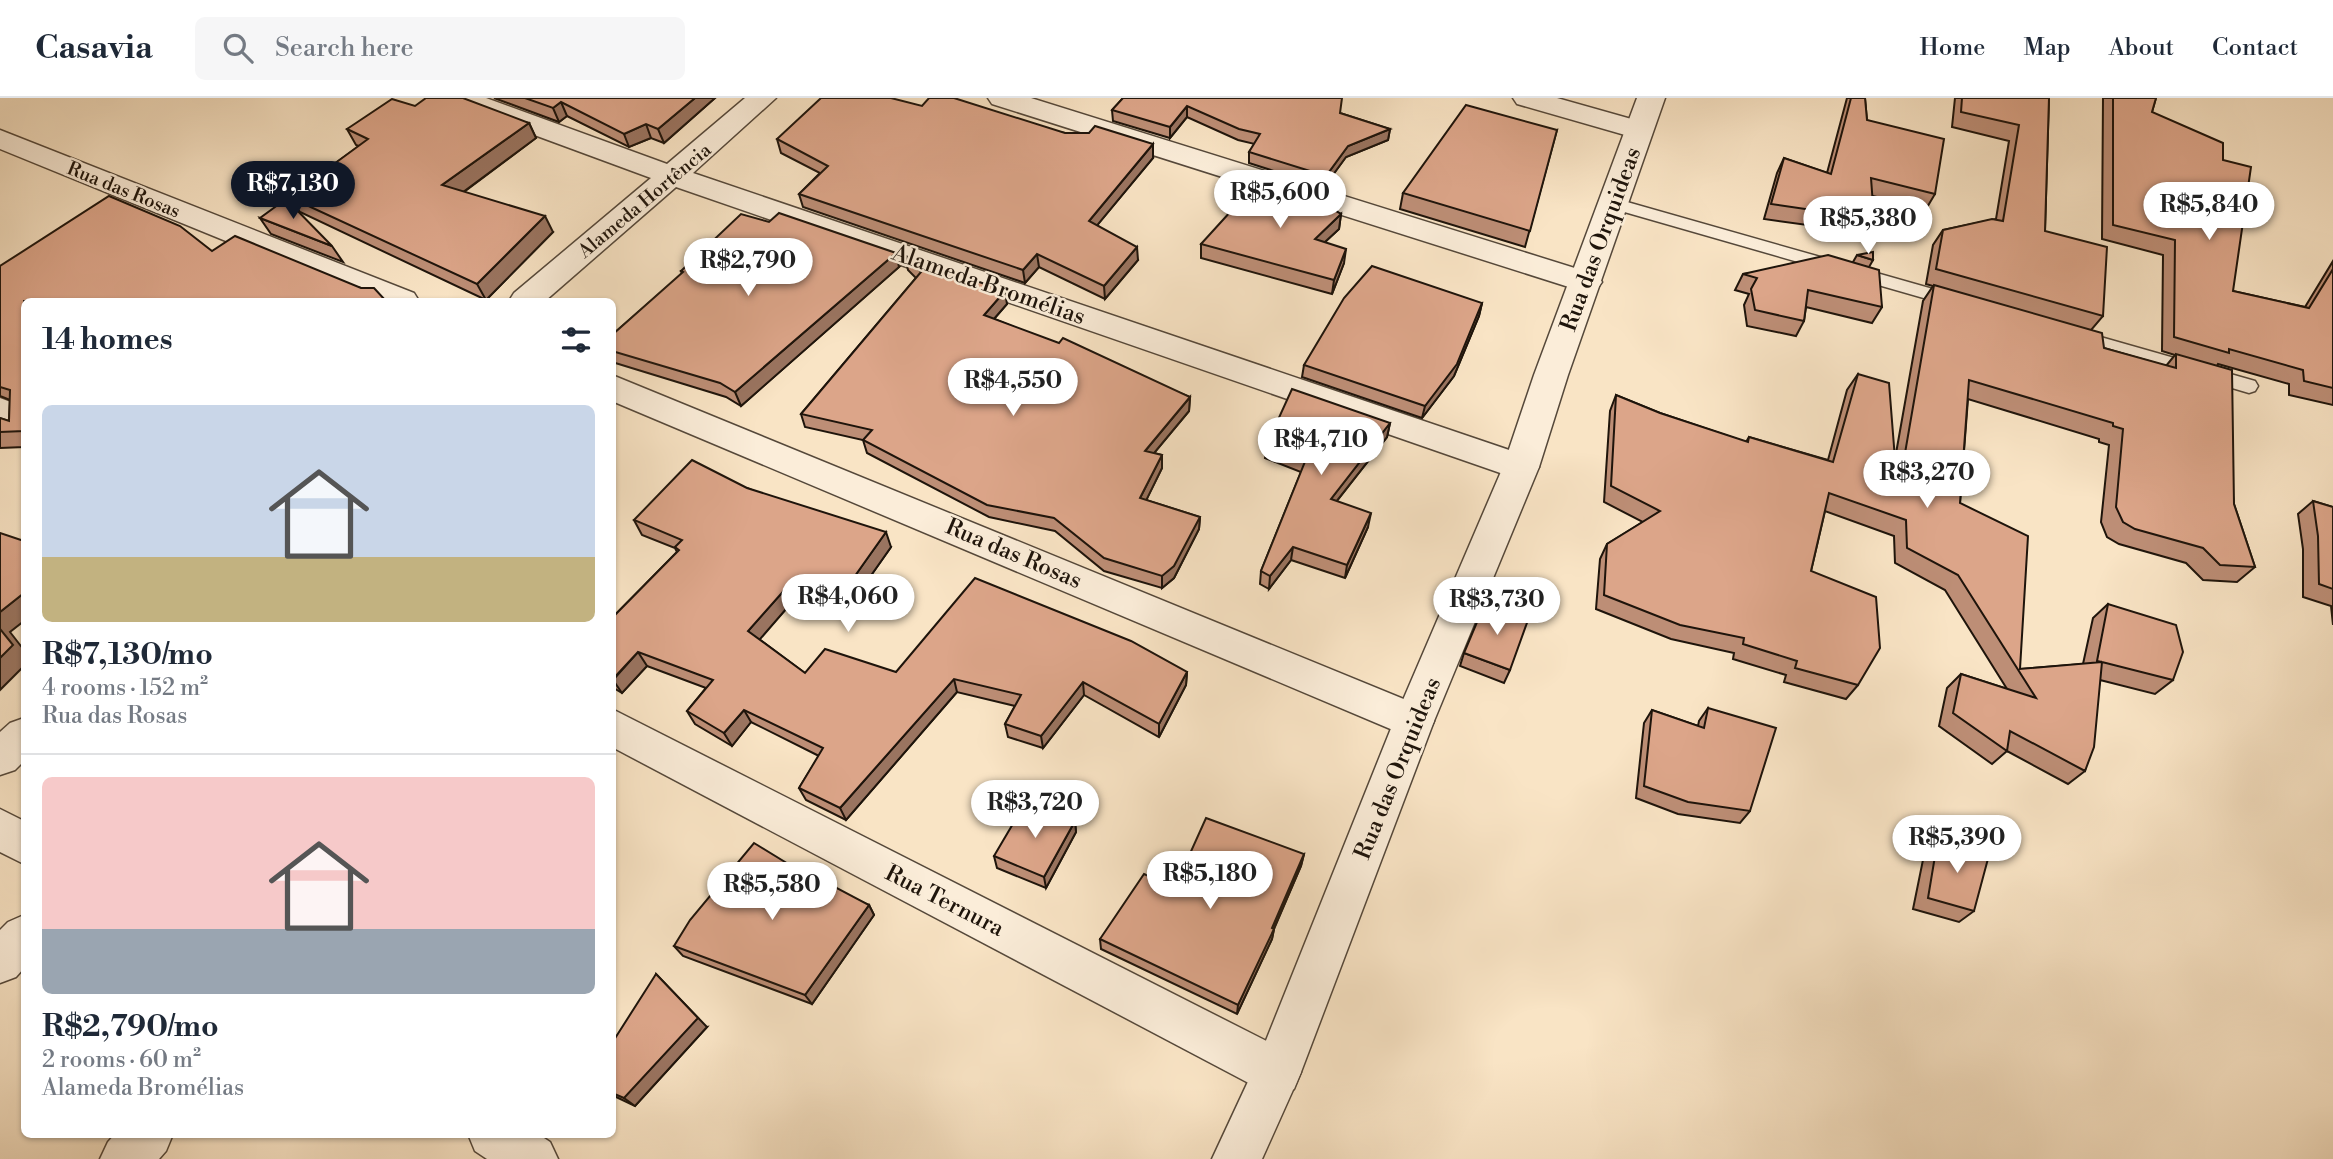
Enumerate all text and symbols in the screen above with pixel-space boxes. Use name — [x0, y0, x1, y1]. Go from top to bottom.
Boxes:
search box — [195, 17, 685, 80]
text: Casavia — [35, 28, 153, 69]
icon: search — [219, 29, 257, 67]
text: Search here — [275, 32, 414, 64]
text: Home — [1920, 33, 1985, 63]
text: Map — [2023, 33, 2071, 63]
text: About — [2109, 33, 2174, 63]
text: Contact — [2212, 33, 2298, 63]
street label: Alameda Hortência — [572, 138, 716, 264]
street label: Rua das Orquideas — [1555, 143, 1647, 335]
street label: Rua das Rosas — [63, 156, 184, 224]
pin: R$7,130 — [228, 162, 358, 221]
text: R$7,130 — [247, 170, 339, 198]
pin: R$5,600 — [1215, 170, 1345, 230]
text: R$5,600 — [1230, 179, 1330, 207]
pin: R$5,840 — [2144, 183, 2274, 242]
text: R$5,840 — [2159, 191, 2259, 219]
pin: R$5,380 — [1803, 197, 1933, 256]
text: R$5,380 — [1819, 205, 1917, 233]
pin: R$2,790 — [683, 238, 813, 298]
street label: Alameda Bromélias — [888, 238, 1089, 331]
text: R$2,790 — [700, 247, 796, 275]
text: 14 homes — [42, 321, 173, 359]
icon: filters — [557, 321, 595, 359]
pin: R$4,550 — [948, 358, 1078, 418]
text: R$4,550 — [964, 367, 1062, 395]
pin: R$4,710 — [1256, 418, 1386, 477]
text: R$4,710 — [1274, 426, 1368, 454]
pin: R$3,270 — [1862, 450, 1992, 510]
icon: home — [256, 451, 382, 577]
text: R$3,270 — [1879, 459, 1975, 487]
street label: Rua das Rosas — [941, 513, 1086, 595]
pin: R$4,060 — [783, 574, 913, 634]
pin: R$3,730 — [1432, 578, 1562, 637]
text: R$4,060 — [797, 583, 899, 611]
text: R$3,730 — [1449, 586, 1545, 614]
text: R$7,130/mo — [42, 636, 213, 674]
street label: Rua das Orquideas — [1349, 673, 1447, 864]
text: 4 rooms · 152 m² — [42, 674, 208, 702]
text: Rua das Rosas — [42, 702, 187, 730]
pin: R$3,720 — [970, 780, 1100, 840]
text: R$3,720 — [987, 789, 1083, 817]
pin: R$5,390 — [1892, 816, 2022, 875]
icon: home — [256, 823, 382, 949]
text: R$5,390 — [1908, 824, 2006, 852]
pin: R$5,180 — [1145, 852, 1275, 911]
street label: Rua Ternura — [880, 859, 1009, 943]
text: R$5,180 — [1163, 860, 1257, 888]
pin: R$5,580 — [707, 862, 837, 922]
text: R$5,580 — [723, 871, 821, 899]
text: R$2,790/mo — [42, 1008, 219, 1046]
text: 2 rooms · 60 m² — [42, 1046, 201, 1074]
text: Alameda Bromélias — [42, 1074, 244, 1102]

